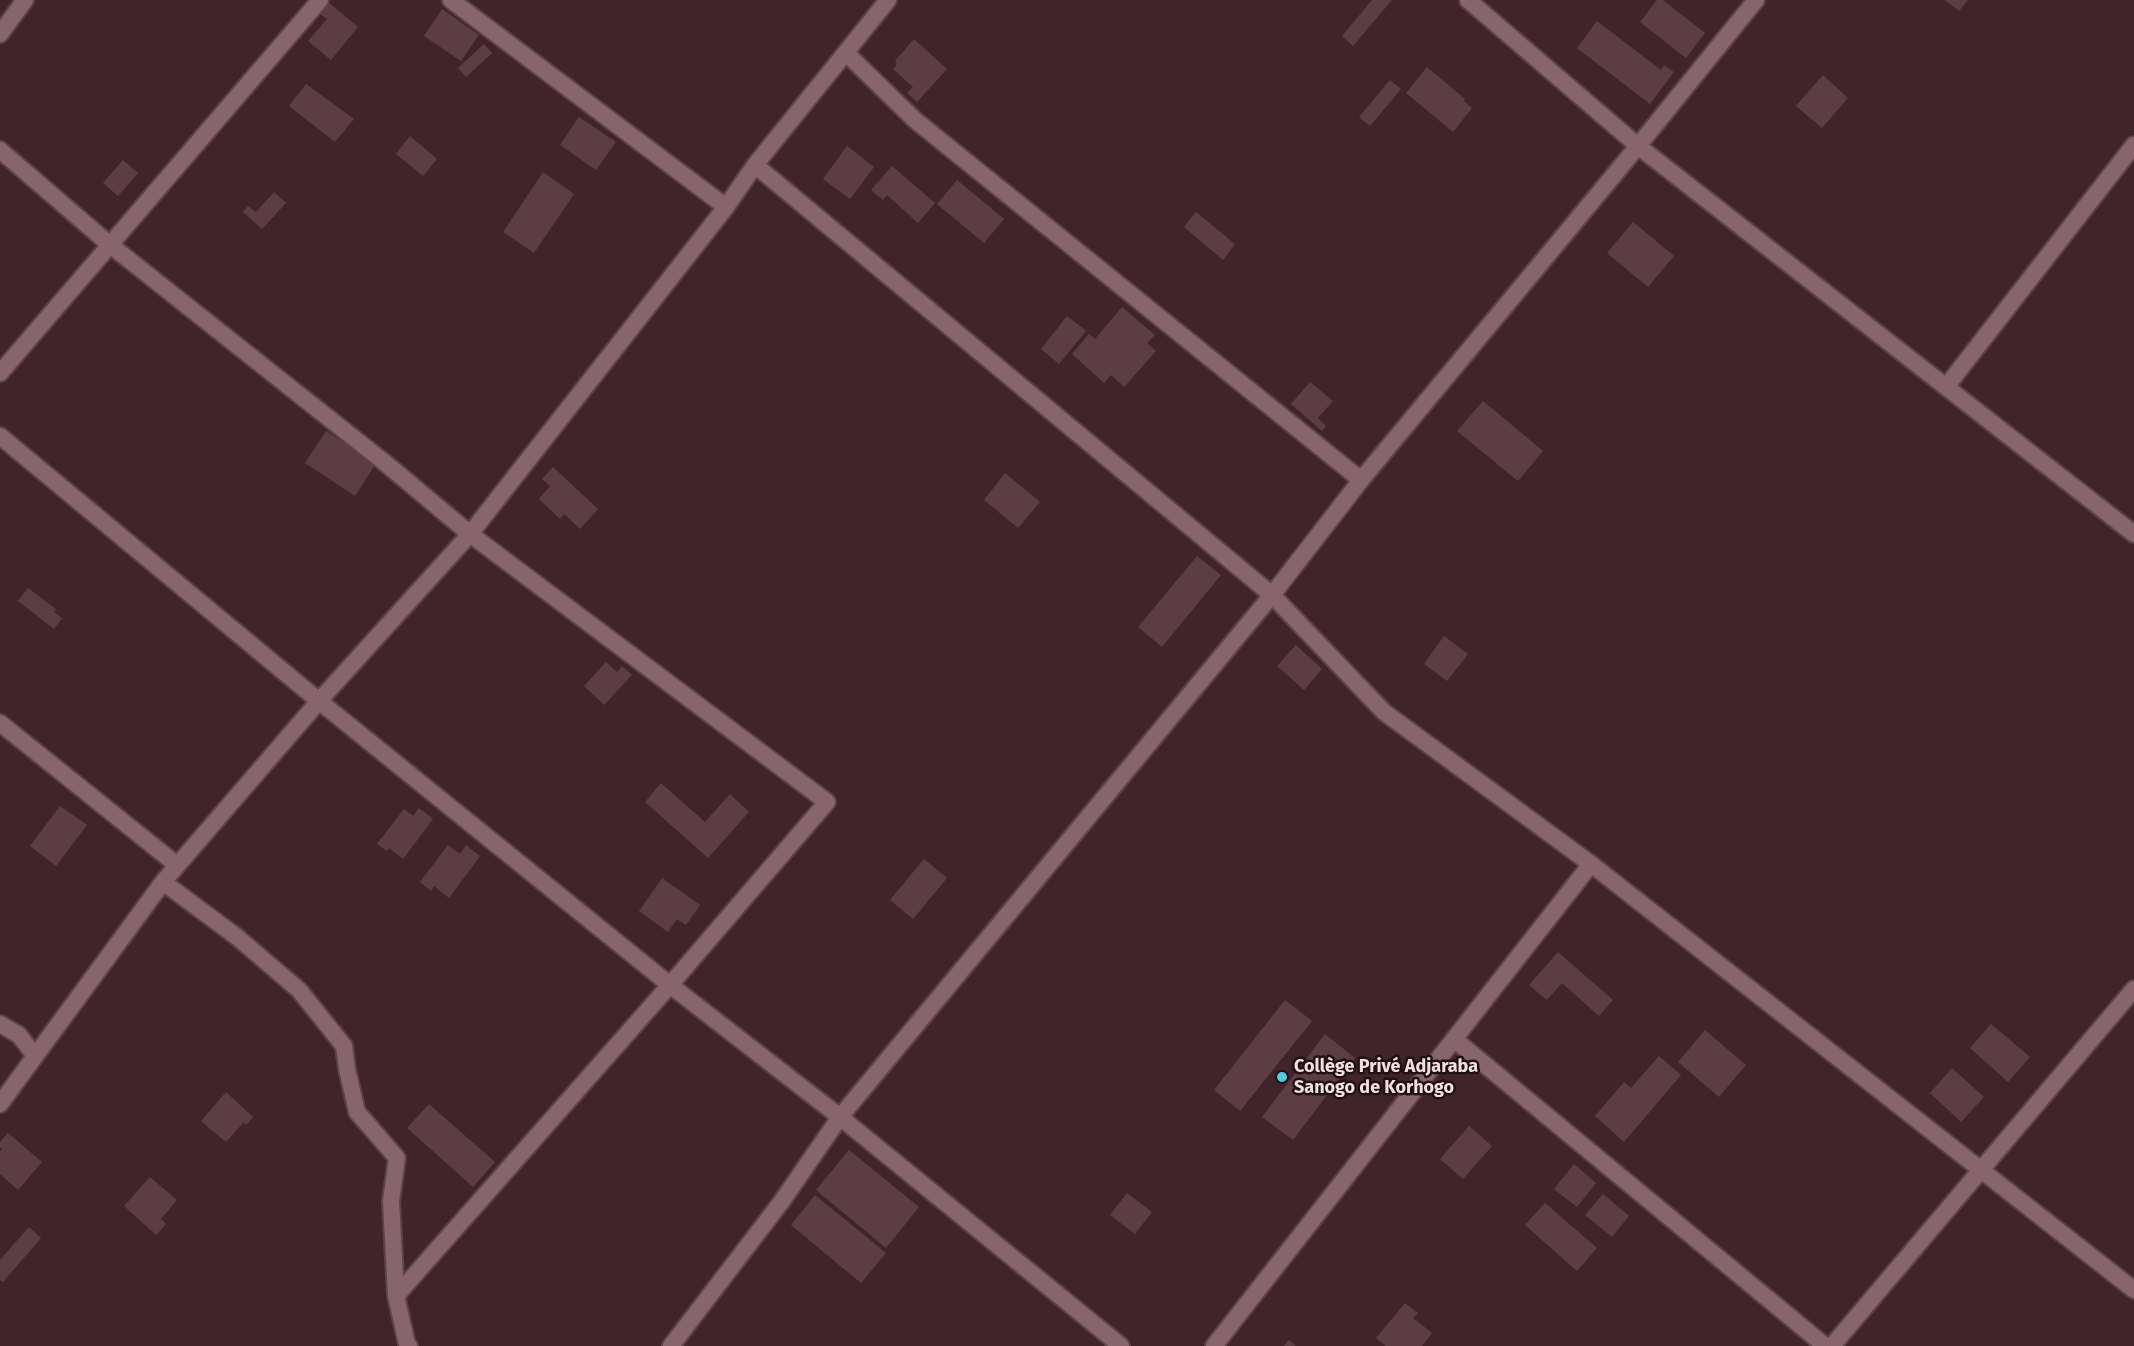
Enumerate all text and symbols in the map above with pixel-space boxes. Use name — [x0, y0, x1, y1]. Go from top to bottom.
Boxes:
place label: Collège Privé Adjaraba Sanogo de Korhogo — [1294, 1056, 1478, 1098]
marker: Collège Privé Adjaraba Sanogo de Korhogo — [1275, 1070, 1289, 1084]

